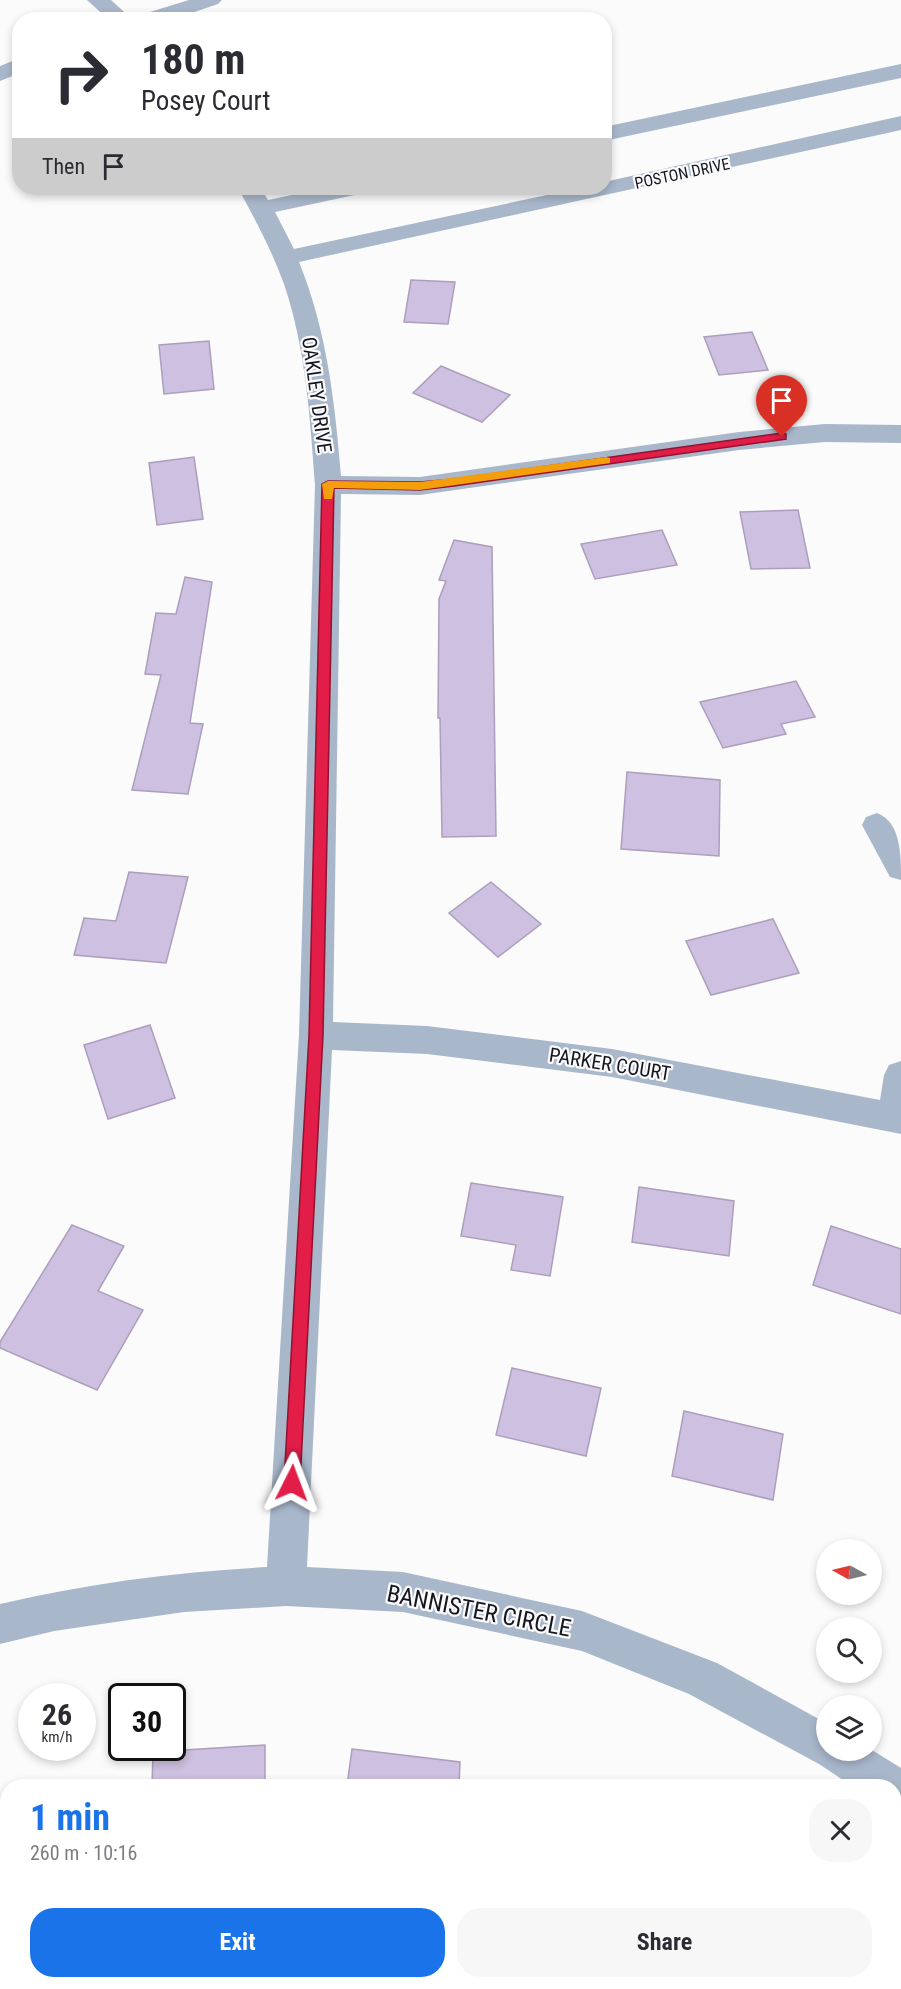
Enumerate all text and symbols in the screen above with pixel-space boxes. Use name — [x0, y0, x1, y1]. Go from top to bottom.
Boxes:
text: 180 m — [141, 35, 246, 84]
icon: right — [42, 36, 120, 114]
text: Posey Court — [141, 85, 270, 117]
icon: arrive — [97, 150, 130, 183]
text: Then — [42, 154, 85, 179]
street label: POSTON DRIVE — [633, 154, 731, 193]
street label: OAKLEY DRIVE — [297, 335, 337, 455]
pin — [756, 375, 807, 437]
icon: arrive — [765, 384, 798, 417]
street label: PARKER COURT — [547, 1043, 673, 1085]
position arrow — [260, 1451, 324, 1515]
north arrow — [816, 1539, 882, 1605]
map controls — [816, 1539, 882, 1761]
street label: BANNISTER CIRCLE — [385, 1579, 574, 1643]
button: search — [816, 1617, 882, 1683]
speed limit sign: 30 — [108, 1683, 186, 1761]
button: layers — [816, 1695, 882, 1761]
text: 26 — [42, 1697, 72, 1732]
text: km/h — [42, 1728, 72, 1746]
text: 1 min — [30, 1797, 110, 1839]
button: close — [809, 1799, 872, 1862]
text: 260 m · 10:16 — [30, 1841, 137, 1865]
button: Exit — [30, 1908, 445, 1977]
button: Share — [457, 1908, 872, 1977]

